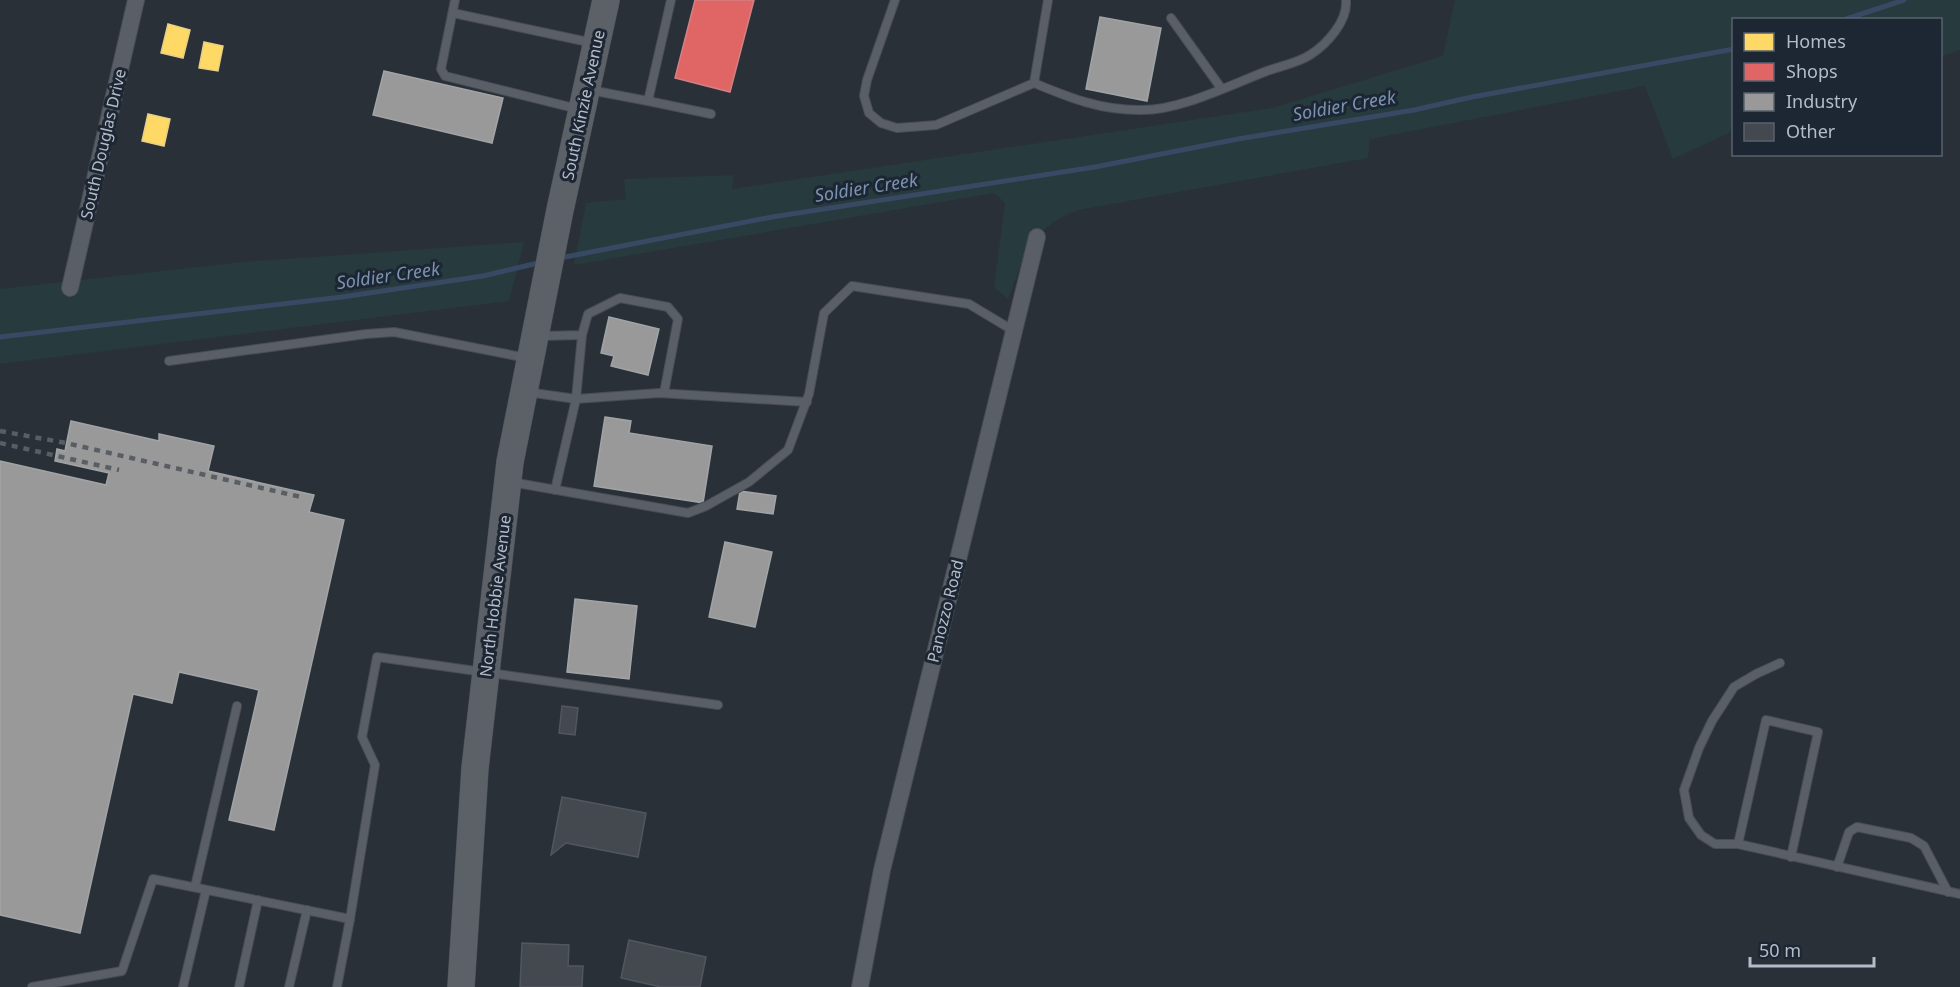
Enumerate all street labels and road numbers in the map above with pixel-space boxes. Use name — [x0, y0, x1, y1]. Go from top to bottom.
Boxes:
street label: South Kinzie Avenue — [556, 28, 610, 182]
street label: South Douglas Drive — [75, 67, 131, 221]
street label: North Hobbie Avenue — [474, 514, 516, 678]
street label: Panozzo Road — [922, 557, 968, 665]

